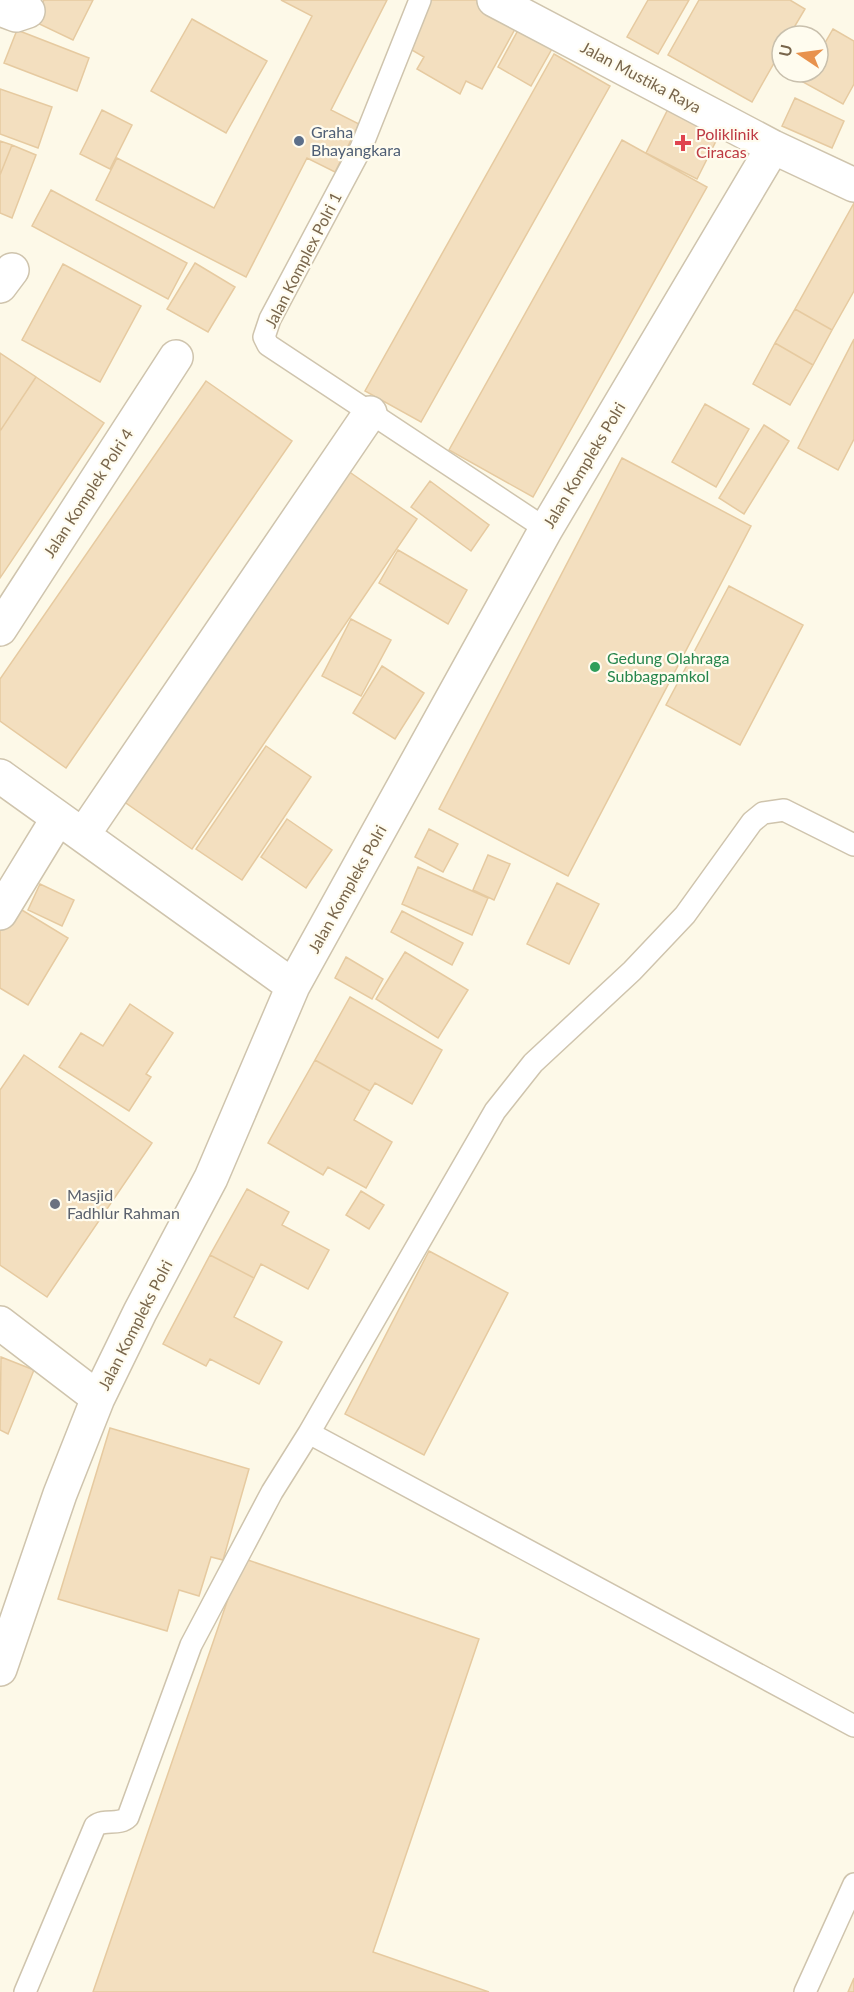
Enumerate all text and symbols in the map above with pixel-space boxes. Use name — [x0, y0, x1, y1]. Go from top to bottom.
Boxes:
north arrow — [770, 24, 830, 84]
street label: Jalan Mustika Raya — [578, 37, 705, 116]
text: U — [774, 43, 795, 58]
place label: Graha Bhayangkara — [311, 122, 401, 159]
place label: Poliklinik Ciracas — [696, 124, 759, 161]
marker: Graha Bhayangkara — [292, 134, 306, 148]
marker: Poliklinik Ciracas — [674, 134, 692, 152]
street label: Jalan Komplex Polri 1 — [260, 189, 345, 331]
street label: Jalan Kompleks Polri — [538, 398, 629, 531]
street label: Jalan Komplek Polri 4 — [39, 425, 136, 561]
place label: Gedung Olahraga Subbagpamkol — [607, 648, 730, 685]
marker: Gedung Olahraga Subbagpamkol — [588, 660, 602, 674]
street label: Jalan Kompleks Polri — [303, 821, 390, 956]
place label: Masjid Fadhlur Rahman — [67, 1185, 180, 1222]
marker: Masjid Fadhlur Rahman — [48, 1197, 62, 1211]
street label: Jalan Kompleks Polri — [94, 1257, 176, 1393]

